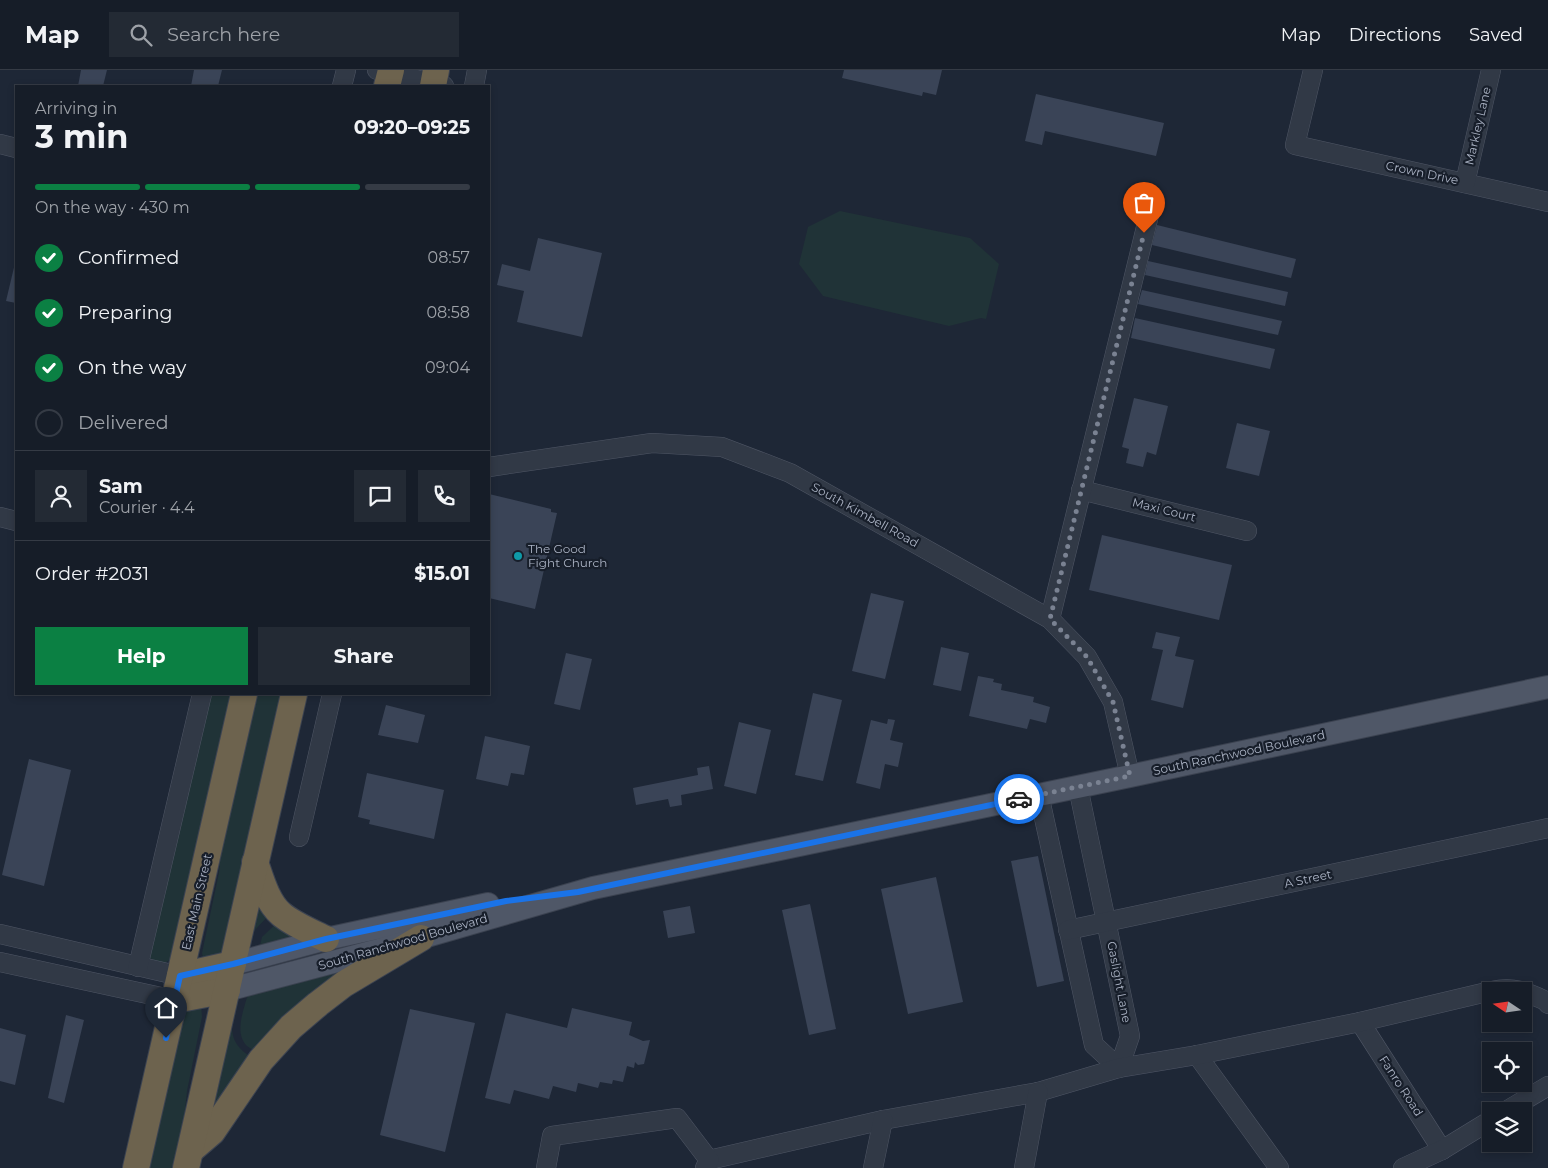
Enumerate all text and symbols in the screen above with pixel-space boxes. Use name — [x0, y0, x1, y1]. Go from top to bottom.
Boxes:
search box — [109, 12, 459, 57]
text: Map — [25, 20, 79, 49]
icon: search — [127, 21, 155, 49]
text: Search here — [167, 23, 280, 46]
text: Map — [1281, 24, 1321, 46]
text: Directions — [1349, 24, 1441, 46]
text: Saved — [1469, 24, 1523, 46]
street label: Markley Lane — [1461, 85, 1494, 167]
text: Arriving in — [35, 99, 117, 118]
text: 09:20–09:25 — [354, 116, 470, 139]
text: 3 min — [35, 117, 128, 156]
street label: Crown Drive — [1384, 158, 1460, 188]
pin — [1123, 182, 1165, 233]
icon: bag — [1130, 189, 1158, 217]
text: On the way · 430 m — [35, 198, 190, 217]
icon: check — [35, 244, 63, 272]
text: Confirmed — [78, 246, 179, 269]
text: 08:57 — [428, 248, 470, 267]
icon: check — [35, 299, 63, 327]
text: Preparing — [78, 301, 173, 324]
text: 08:58 — [427, 303, 470, 322]
icon: check — [35, 354, 63, 382]
text: On the way — [78, 356, 186, 379]
text: 09:04 — [425, 358, 470, 377]
text: Delivered — [78, 411, 169, 434]
button: person — [35, 470, 87, 522]
button: chat — [354, 470, 406, 522]
button: phone — [418, 470, 470, 522]
text: Sam — [99, 475, 143, 498]
street label: South Kimbell Road — [809, 479, 921, 550]
street label: Maxi Court — [1131, 494, 1198, 525]
text: Courier · 4.4 — [99, 498, 195, 517]
place label: The Good Fight Church — [528, 541, 607, 570]
marker: The Good Fight Church — [512, 550, 524, 562]
text: Order #2031 — [35, 562, 149, 585]
text: $15.01 — [414, 562, 470, 585]
button: Help — [35, 627, 248, 685]
button: Share — [258, 627, 470, 685]
street label: South Ranchwood Boulevard — [1152, 727, 1326, 778]
courier — [994, 774, 1044, 824]
icon: car — [1005, 785, 1033, 813]
street label: East Main Street — [178, 852, 215, 951]
street label: A Street — [1283, 866, 1333, 891]
street label: South Ranchwood Boulevard — [316, 910, 489, 973]
street label: Gaslight Lane — [1104, 940, 1135, 1024]
north arrow — [1482, 982, 1532, 1032]
map controls — [1482, 982, 1532, 1152]
pin — [145, 987, 187, 1038]
icon: home — [152, 994, 180, 1022]
button: locate — [1482, 1042, 1532, 1092]
street label: Fanro Road — [1376, 1053, 1427, 1119]
button: layers — [1482, 1102, 1532, 1152]

